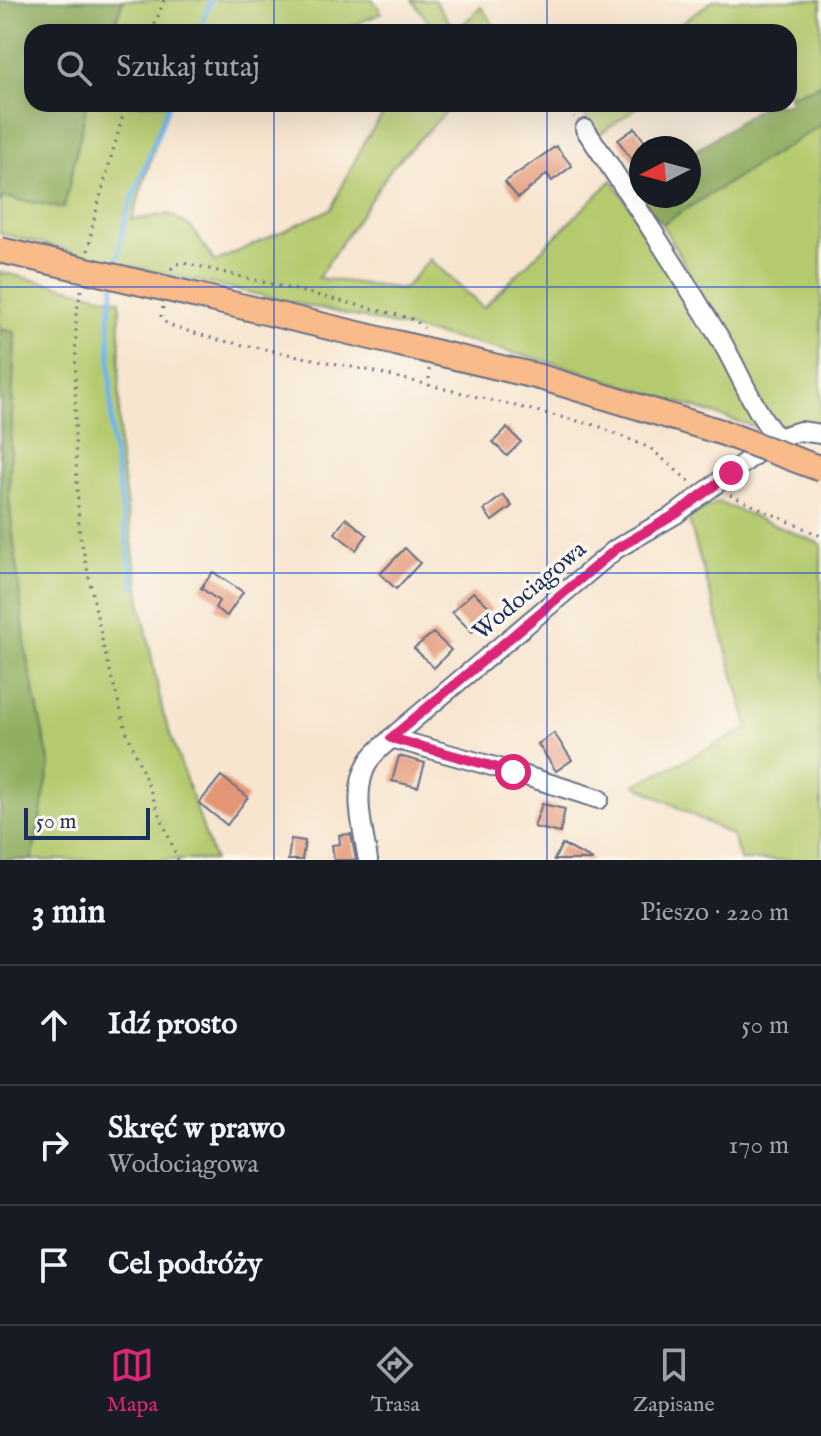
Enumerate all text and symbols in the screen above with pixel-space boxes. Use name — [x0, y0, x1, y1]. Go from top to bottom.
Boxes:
search box — [24, 24, 797, 112]
icon: search — [52, 46, 96, 90]
text: Szukaj tutaj — [116, 49, 260, 87]
north arrow — [629, 136, 701, 208]
route end — [713, 455, 749, 491]
street label: Wodociągowa — [467, 534, 594, 648]
route start — [495, 754, 531, 790]
scale bar — [24, 804, 150, 840]
text: 50 m — [36, 808, 77, 836]
text: 3 min — [32, 891, 106, 934]
text: Pieszo · 220 m — [640, 896, 789, 929]
icon: ahead — [32, 1003, 76, 1047]
text: Idź prosto — [108, 1006, 237, 1044]
text: 50 m — [741, 1009, 789, 1042]
text: Skręć w prawo — [108, 1110, 285, 1148]
icon: right — [32, 1123, 76, 1167]
text: 170 m — [729, 1129, 789, 1162]
text: Wodociągowa — [108, 1148, 259, 1181]
icon: arrive — [32, 1243, 76, 1287]
text: Cel podróży — [108, 1246, 262, 1284]
tab: Mapa — [106, 1343, 158, 1419]
tab: Trasa — [371, 1343, 420, 1419]
tab: Zapisane — [633, 1343, 715, 1419]

